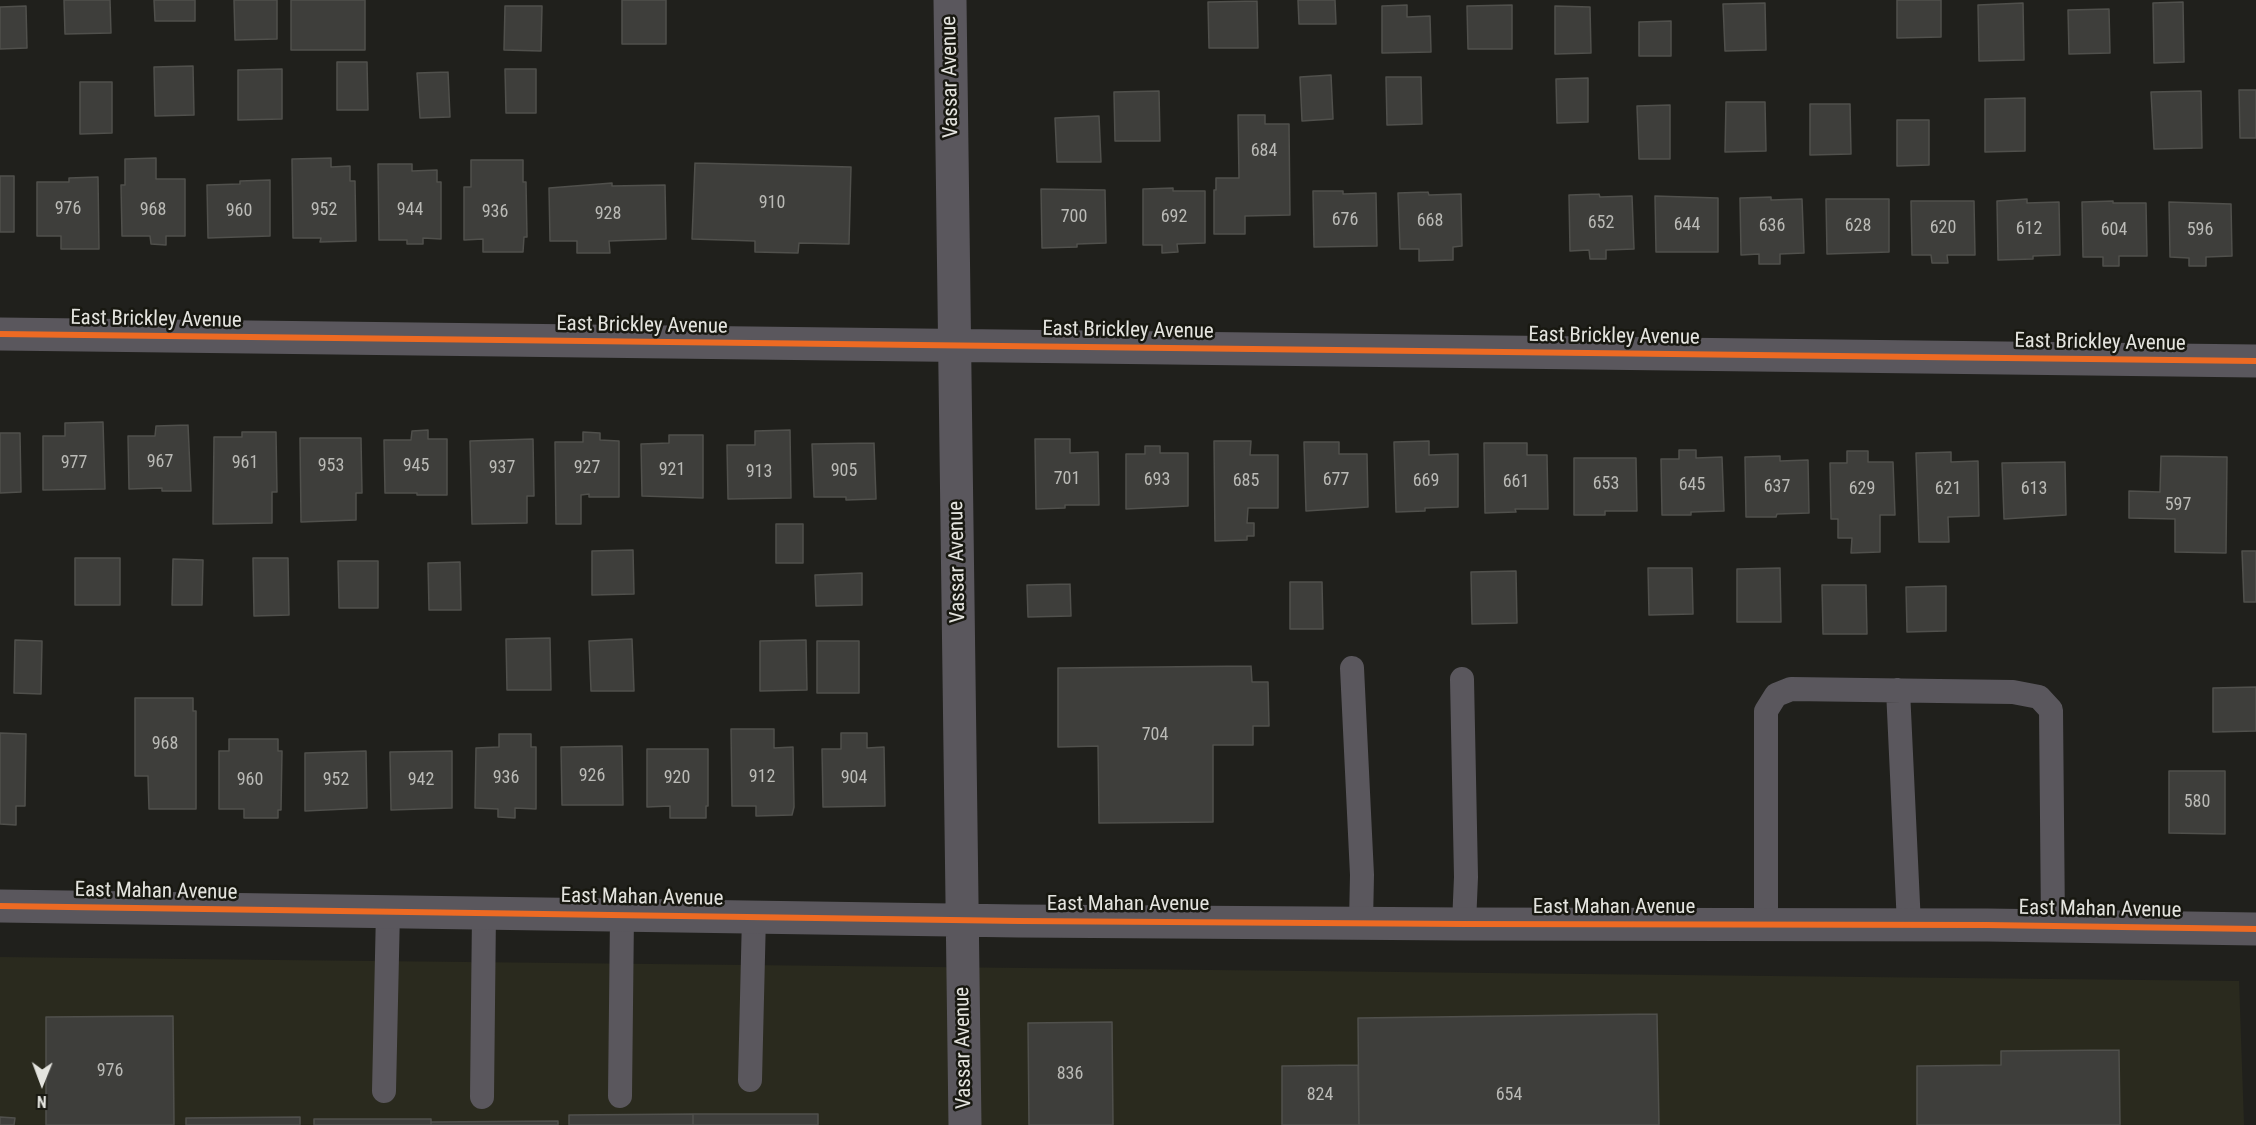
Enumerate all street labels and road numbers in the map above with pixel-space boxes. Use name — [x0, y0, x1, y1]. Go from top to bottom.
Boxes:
street label: Vassar Avenue — [937, 16, 965, 138]
street label: East Brickley Avenue — [70, 306, 242, 334]
street label: East Brickley Avenue — [556, 312, 728, 340]
street label: East Brickley Avenue — [1042, 317, 1214, 345]
street label: East Brickley Avenue — [1528, 323, 1700, 351]
street label: East Brickley Avenue — [2014, 329, 2186, 357]
street label: Vassar Avenue — [944, 501, 972, 623]
street label: East Mahan Avenue — [74, 878, 238, 906]
street label: East Mahan Avenue — [560, 884, 724, 912]
street label: East Mahan Avenue — [1047, 892, 1209, 918]
street label: East Mahan Avenue — [1533, 895, 1695, 921]
street label: East Mahan Avenue — [2018, 896, 2182, 924]
street label: Vassar Avenue — [950, 987, 978, 1109]

